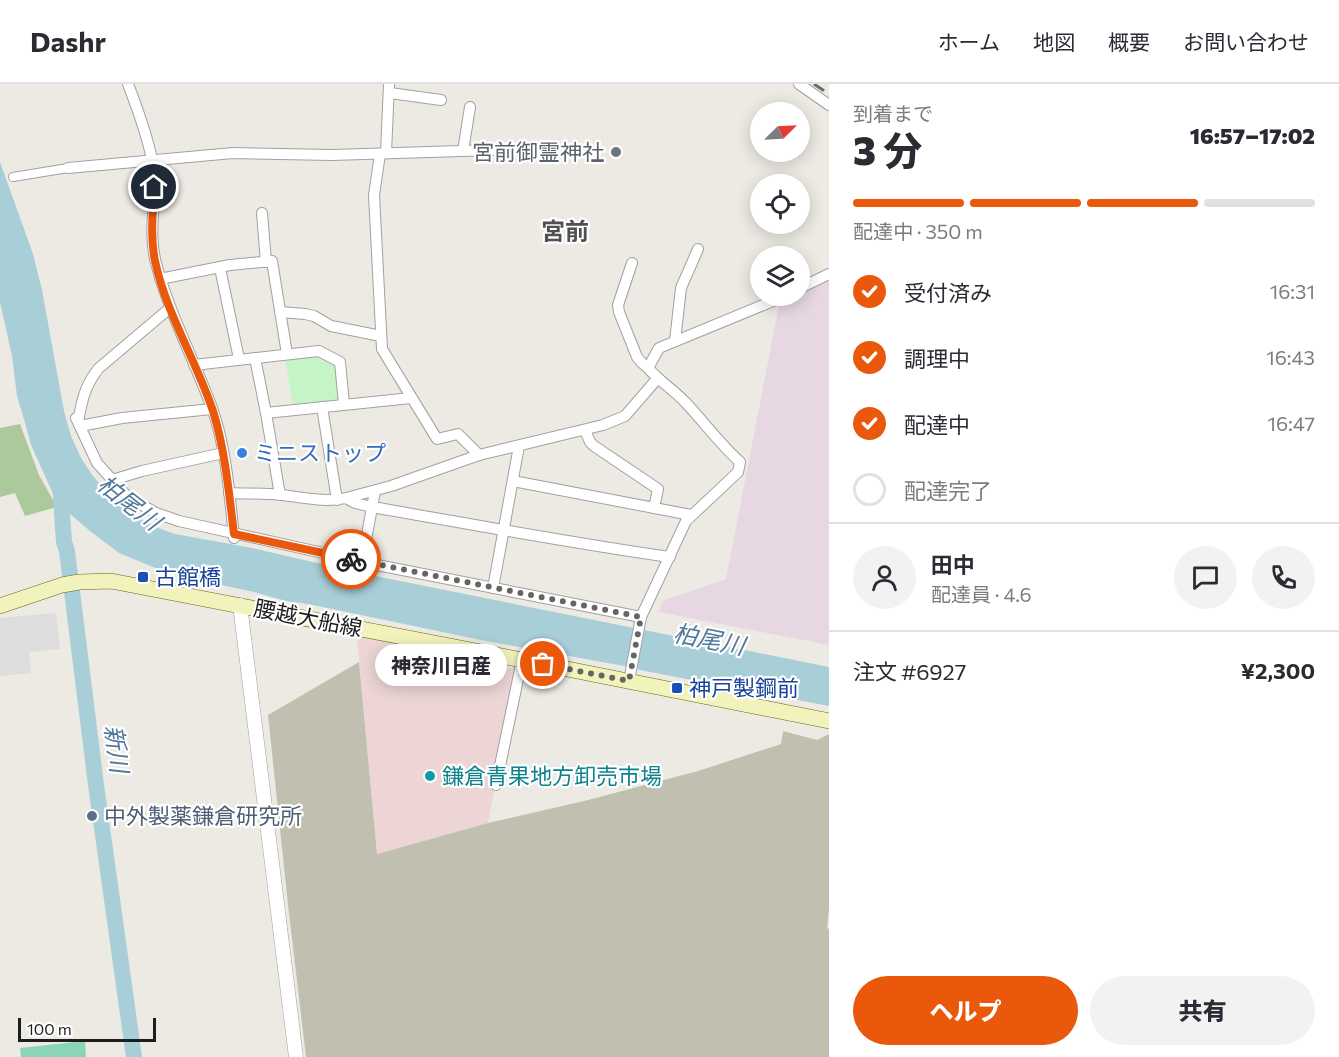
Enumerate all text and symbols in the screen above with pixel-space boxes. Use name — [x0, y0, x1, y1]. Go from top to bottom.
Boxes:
text: Dashr — [30, 24, 106, 58]
text: ホーム — [938, 29, 1000, 54]
text: 地図 — [1033, 29, 1075, 54]
text: 概要 — [1108, 29, 1150, 54]
text: お問い合わせ — [1183, 29, 1309, 54]
text: 到着まで — [853, 101, 933, 125]
north arrow — [750, 102, 810, 162]
map controls — [750, 102, 810, 306]
text: 16:57–17:02 — [1190, 122, 1315, 149]
text: 3 分 — [853, 125, 922, 173]
place label: 宮前御霊神社 — [472, 138, 604, 165]
marker: 宮前御霊神社 — [609, 145, 623, 159]
pin — [128, 161, 179, 212]
icon: home — [137, 170, 170, 203]
button: locate — [750, 174, 810, 234]
district label: 宮前 — [541, 216, 589, 245]
text: 配達中 · 350 m — [853, 219, 983, 243]
button: layers — [750, 246, 810, 306]
icon: check — [853, 275, 886, 308]
text: 受付済み — [904, 279, 992, 306]
text: 16:31 — [1270, 279, 1315, 303]
icon: check — [853, 341, 886, 374]
text: 調理中 — [904, 345, 970, 372]
text: 16:43 — [1266, 345, 1315, 369]
icon: check — [853, 407, 886, 440]
text: 配達中 — [904, 411, 970, 438]
text: 16:47 — [1267, 411, 1315, 435]
place label: ミニストップ — [254, 439, 386, 466]
marker: ミニストップ — [235, 446, 249, 460]
water label: 柏尾川 — [93, 468, 170, 537]
text: 配達完了 — [904, 477, 992, 504]
courier — [321, 529, 381, 589]
icon: bike — [335, 543, 368, 576]
button: person — [853, 546, 916, 609]
button: chat — [1174, 546, 1237, 609]
button: phone — [1252, 546, 1315, 609]
text: 田中 — [931, 551, 975, 578]
place label: 古館橋 — [155, 563, 221, 590]
marker: 古館橋 — [136, 570, 150, 584]
text: 配達員 · 4.6 — [931, 582, 1032, 606]
street label: 腰越大船線 — [252, 594, 365, 641]
water label: 柏尾川 — [671, 617, 750, 660]
pin — [517, 638, 568, 689]
callout: 神奈川日産 — [375, 643, 507, 685]
icon: bag — [526, 647, 559, 680]
text: 神奈川日産 — [391, 653, 491, 677]
text: ¥2,300 — [1241, 657, 1315, 684]
text: 注文 #6927 — [853, 658, 966, 685]
place label: 神戸製鋼前 — [689, 674, 799, 701]
marker: 神戸製鋼前 — [670, 681, 684, 695]
water label: 新川 — [100, 723, 136, 778]
place label: 鎌倉青果地方卸売市場 — [442, 762, 662, 789]
marker: 鎌倉青果地方卸売市場 — [423, 769, 437, 783]
place label: 中外製薬鎌倉研究所 — [104, 802, 302, 829]
marker: 中外製薬鎌倉研究所 — [85, 809, 99, 823]
button: ヘルプ — [853, 976, 1078, 1045]
button: 共有 — [1090, 976, 1315, 1045]
scale bar — [18, 1015, 156, 1042]
text: 100 m — [27, 1019, 72, 1038]

